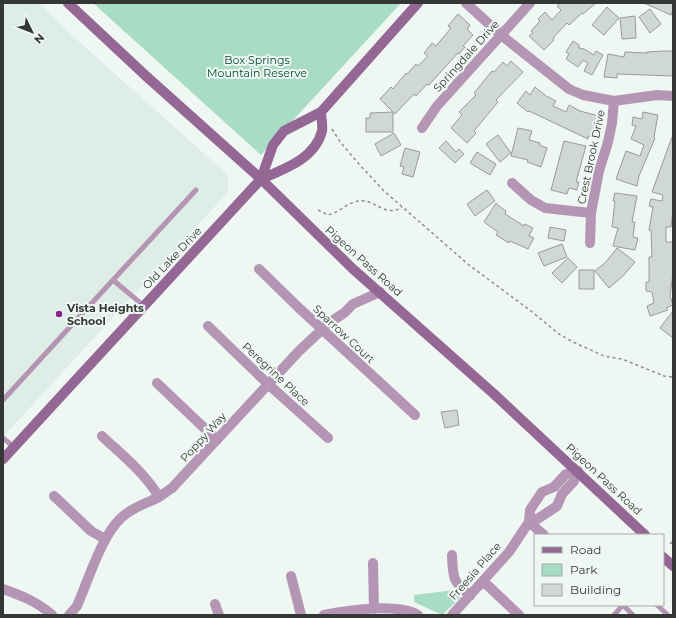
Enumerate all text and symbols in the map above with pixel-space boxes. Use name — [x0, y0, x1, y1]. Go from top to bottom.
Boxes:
north arrow — [12, 12, 52, 52]
street label: Springdale Drive — [430, 17, 502, 95]
text: N — [31, 31, 47, 47]
park label: Box Springs Mountain Reserve — [207, 53, 307, 80]
street label: Crest Brook Drive — [574, 108, 608, 205]
street label: Pigeon Pass Road — [323, 223, 405, 299]
street label: Old Lake Drive — [140, 224, 205, 292]
place label: Vista Heights School — [66, 301, 144, 328]
street label: Sparrow Court — [310, 302, 378, 367]
marker: Vista Heights School — [54, 309, 64, 319]
street label: Peregrine Place — [239, 339, 313, 409]
street label: Poppy Way — [177, 409, 229, 465]
street label: Pigeon Pass Road — [563, 440, 645, 518]
legend — [534, 534, 664, 606]
street label: Freesia Place — [446, 539, 504, 603]
text: Road — [570, 542, 601, 557]
text: Park — [570, 562, 598, 577]
text: Building — [570, 582, 621, 597]

